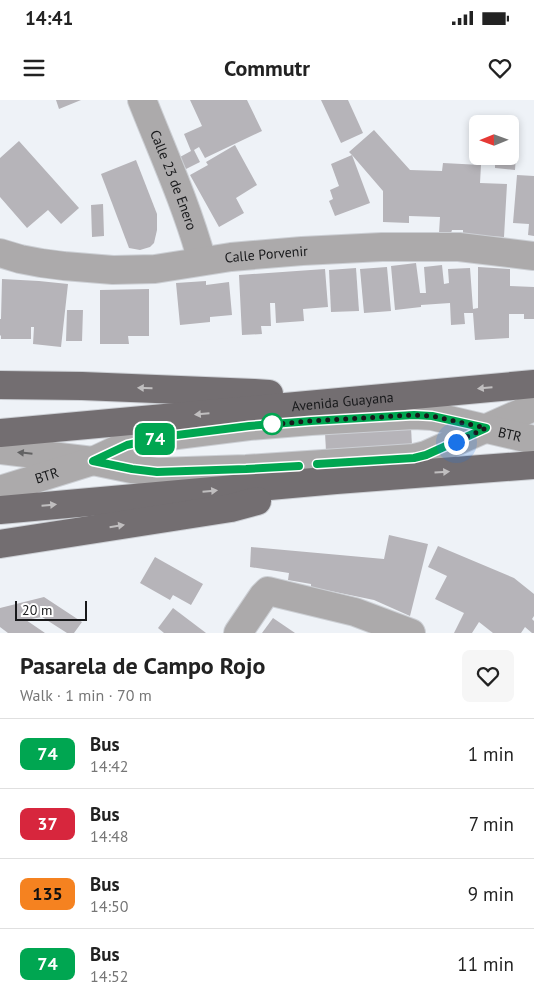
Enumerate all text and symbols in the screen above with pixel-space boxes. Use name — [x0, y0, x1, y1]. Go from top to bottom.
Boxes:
text: 14:41 — [25, 6, 73, 30]
icon: menu — [20, 54, 48, 82]
text: Commutr — [224, 54, 310, 82]
icon: heart — [486, 54, 514, 82]
north arrow — [469, 115, 519, 165]
map controls — [469, 115, 519, 165]
street label: Calle 23 de Enero — [146, 127, 201, 232]
street label: Calle Porvenir — [223, 242, 309, 267]
one-way arrow — [136, 384, 152, 392]
one-way arrow — [477, 385, 493, 393]
street label: Avenida Guayana — [291, 388, 394, 415]
one-way arrow — [193, 410, 209, 418]
unlabelled marker — [261, 413, 283, 435]
line badge: 74 — [132, 423, 178, 455]
street label: BTR — [496, 423, 524, 446]
text: 74 — [145, 427, 165, 450]
your location — [444, 430, 469, 455]
one-way arrow — [17, 449, 33, 457]
street label: BTR — [33, 463, 61, 488]
one-way arrow — [434, 468, 450, 476]
one-way arrow — [203, 487, 219, 495]
one-way arrow — [41, 501, 57, 509]
one-way arrow — [110, 521, 126, 529]
scale bar — [15, 598, 88, 621]
text: 20 m — [22, 601, 52, 619]
text: Pasarela de Campo Rojo — [20, 650, 265, 681]
button: heart — [462, 650, 514, 702]
text: Walk · 1 min · 70 m — [20, 685, 152, 705]
text: Bus — [90, 732, 119, 756]
text: 74 — [37, 742, 58, 765]
text: 1 min — [468, 742, 514, 766]
text: 14:42 — [90, 756, 128, 776]
text: Bus — [90, 802, 119, 826]
text: 37 — [37, 812, 58, 835]
text: 7 min — [469, 812, 514, 836]
text: 14:48 — [90, 826, 128, 846]
text: Bus — [90, 872, 119, 896]
text: 135 — [32, 882, 63, 905]
text: 9 min — [468, 882, 514, 906]
text: 14:50 — [90, 896, 128, 916]
text: Bus — [90, 942, 119, 966]
text: 74 — [37, 952, 58, 975]
text: 11 min — [457, 952, 514, 976]
text: 14:52 — [90, 966, 128, 986]

